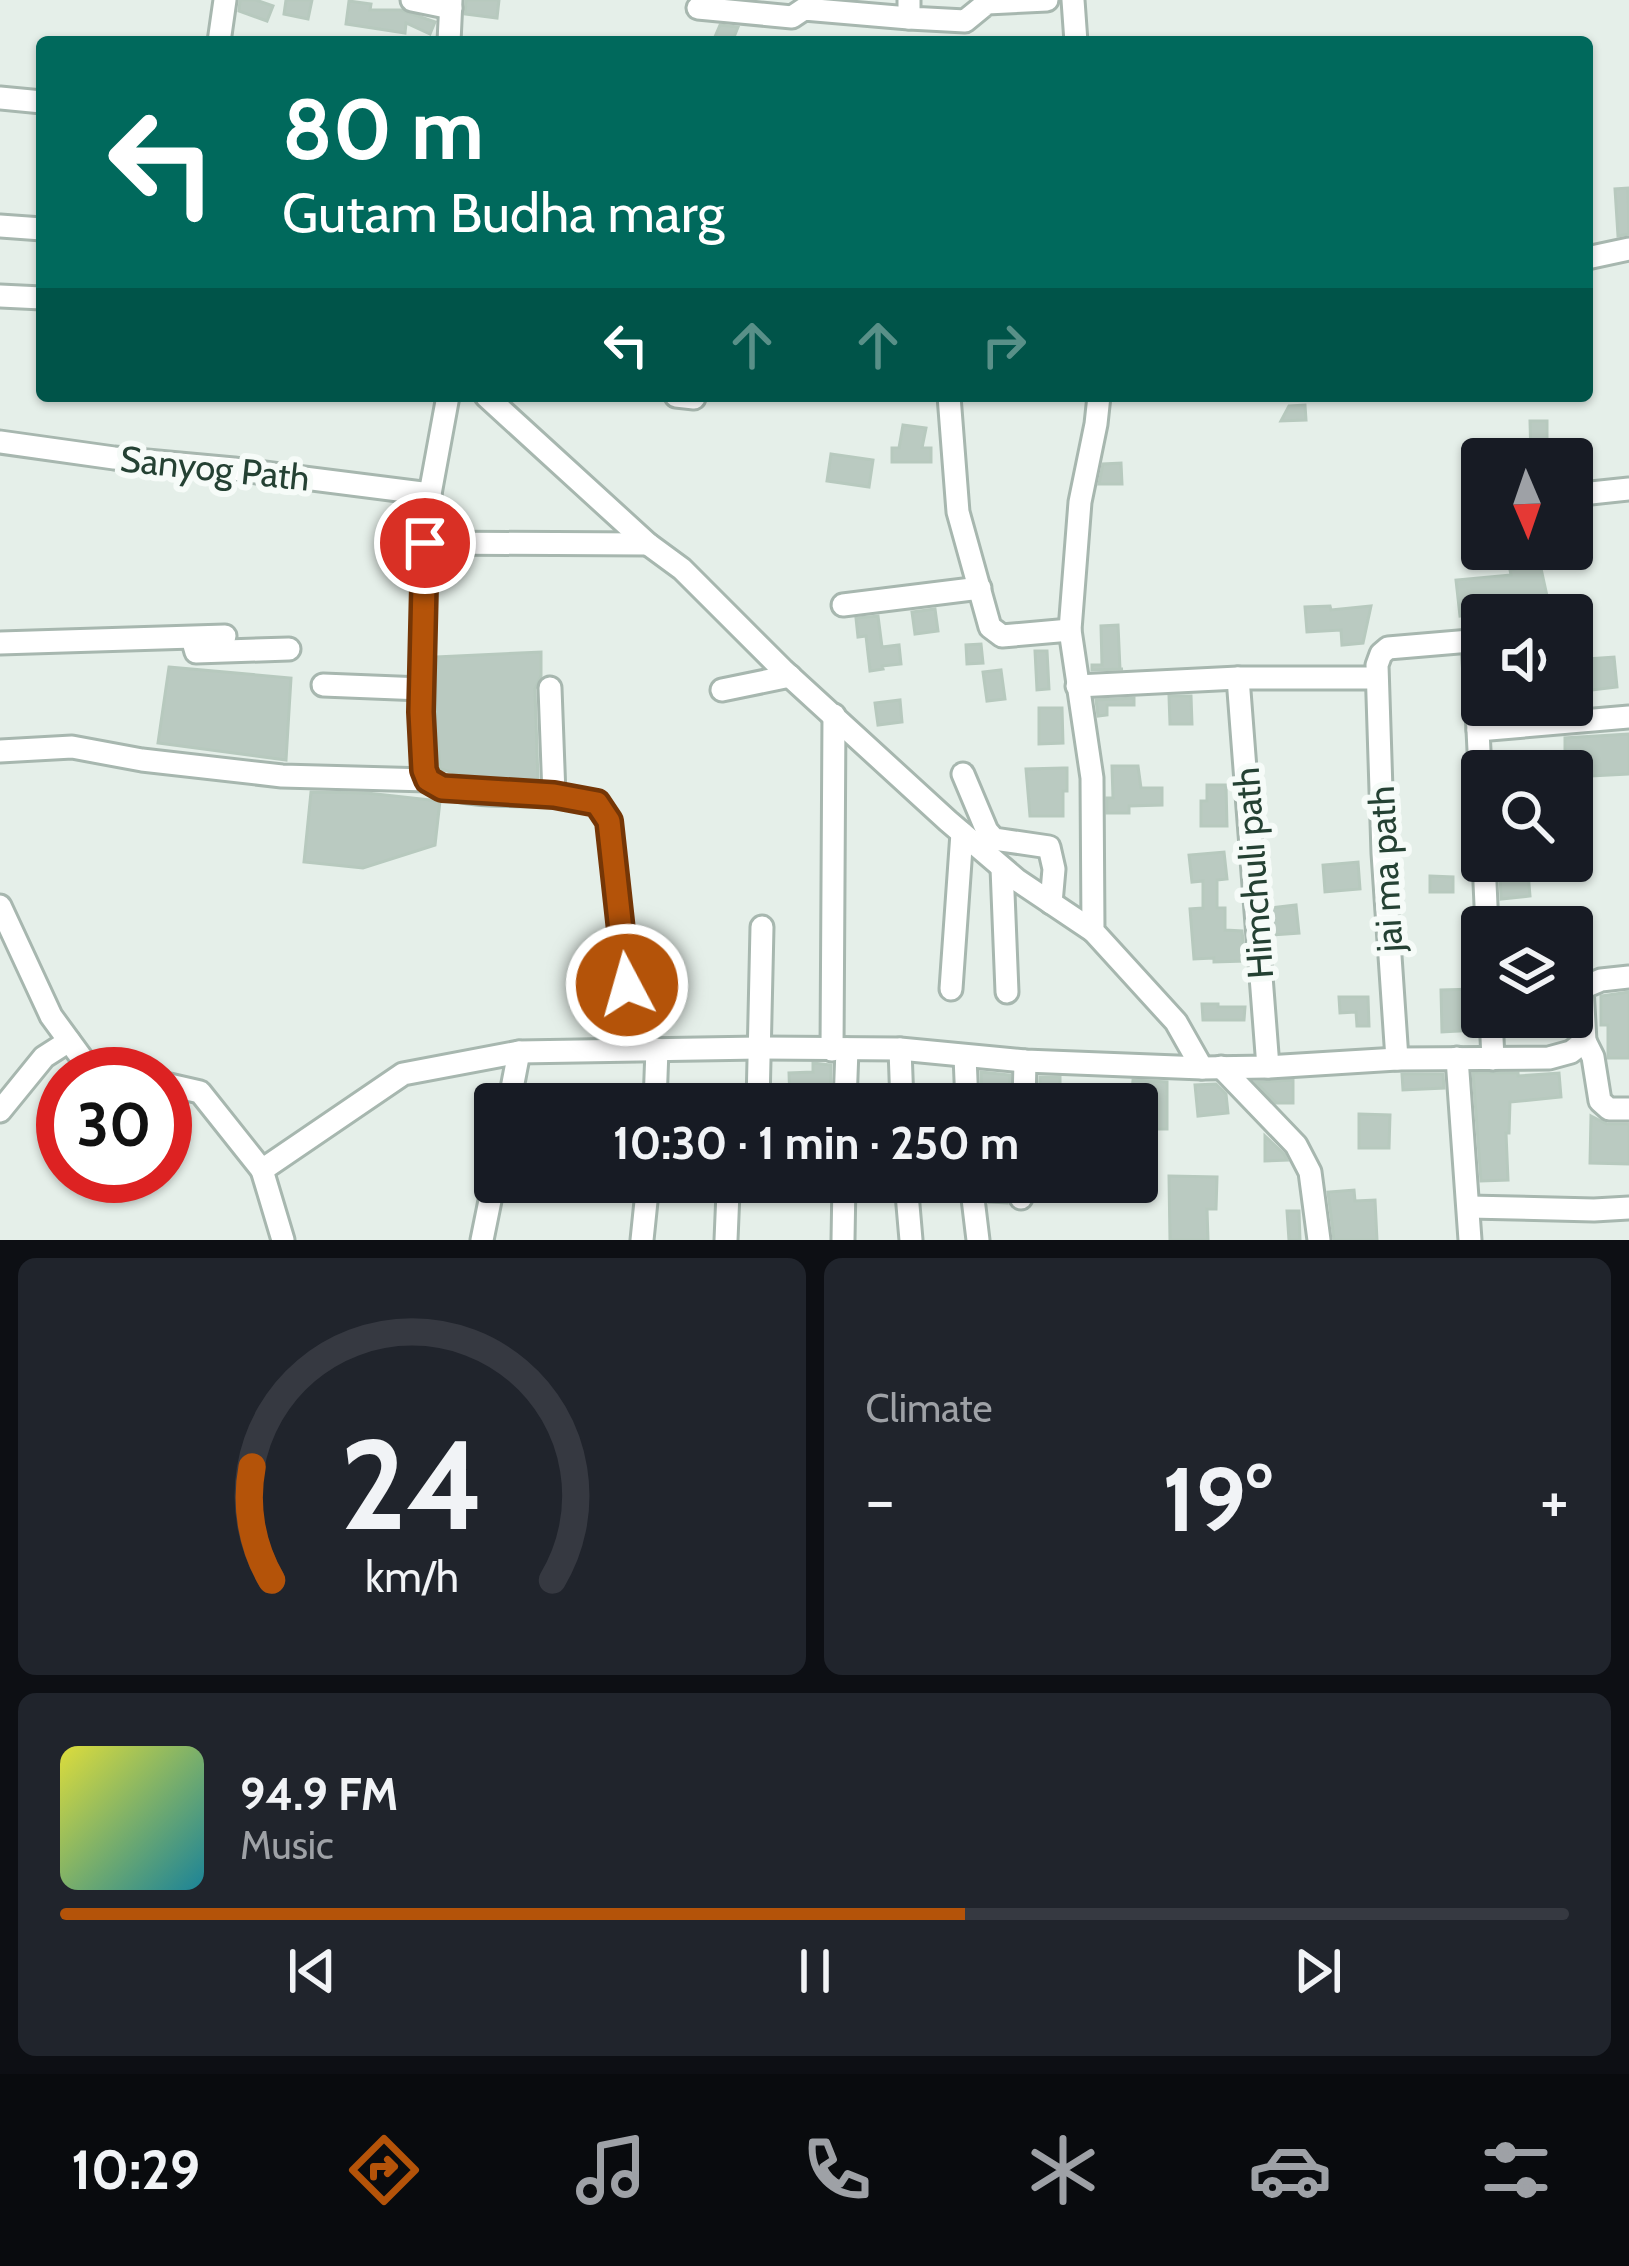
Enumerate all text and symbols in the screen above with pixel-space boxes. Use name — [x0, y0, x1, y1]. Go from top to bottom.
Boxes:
text: 80 m — [282, 78, 484, 180]
icon: left — [84, 84, 240, 240]
text: Gutam Budha marg — [282, 180, 724, 246]
icon: left — [593, 312, 659, 378]
icon: ahead — [719, 312, 785, 378]
icon: ahead — [845, 312, 911, 378]
icon: right — [971, 312, 1037, 378]
street label: Sanyog Path — [118, 436, 312, 500]
north arrow — [1461, 438, 1593, 570]
map controls — [1461, 438, 1593, 1038]
pin — [374, 492, 476, 594]
icon: arrive — [392, 510, 458, 576]
button: sound — [1461, 594, 1593, 726]
button: search — [1461, 750, 1593, 882]
street label: Himchuli path — [1224, 766, 1282, 980]
street label: jai ma path — [1359, 785, 1411, 954]
button: layers — [1461, 906, 1593, 1038]
position arrow — [564, 922, 690, 1048]
speed limit sign: 30 — [36, 1047, 192, 1203]
text: 10:30 · 1 min · 250 m — [613, 1116, 1019, 1170]
text: Climate — [866, 1384, 992, 1432]
text: 24 — [340, 1409, 484, 1560]
text: 19° — [1162, 1444, 1272, 1554]
text: − — [866, 1459, 895, 1540]
text: + — [1540, 1459, 1569, 1540]
text: km/h — [365, 1550, 459, 1602]
text: 94.9 FM — [240, 1767, 398, 1821]
text: Music — [240, 1821, 334, 1869]
icon: previous — [279, 1938, 345, 2004]
icon: pause — [782, 1938, 848, 2004]
icon: next — [1285, 1938, 1351, 2004]
icon: directions — [342, 2128, 426, 2212]
icon: music — [569, 2128, 653, 2212]
icon: phone — [795, 2128, 879, 2212]
icon: climate — [1021, 2128, 1105, 2212]
icon: car — [1248, 2128, 1332, 2212]
icon: filters — [1474, 2128, 1558, 2212]
text: 10:29 — [71, 2137, 200, 2203]

